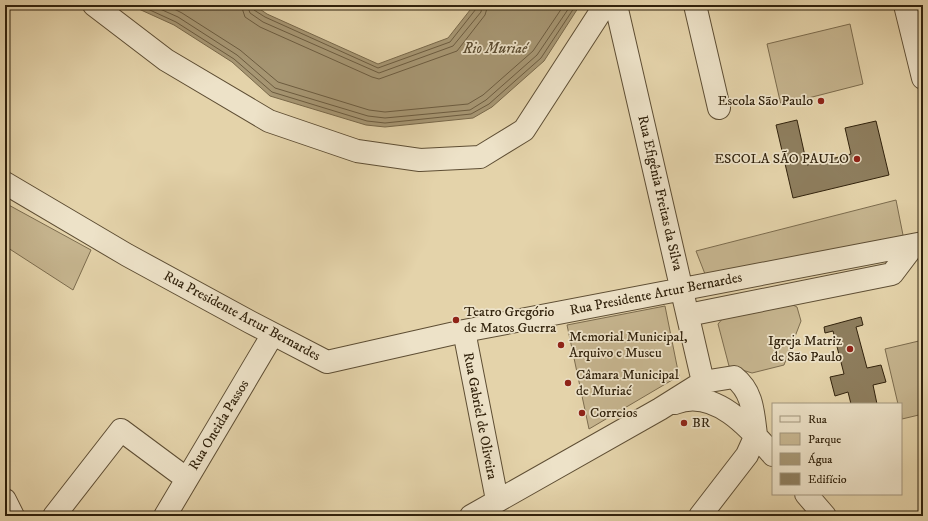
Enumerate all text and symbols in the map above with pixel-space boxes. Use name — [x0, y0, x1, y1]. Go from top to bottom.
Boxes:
water label: Rio Muriaé — [462, 39, 530, 58]
place label: Escola São Paulo — [718, 92, 813, 110]
marker: Escola São Paulo — [816, 96, 826, 106]
street label: Rua Efigênia Freitas da Silva — [633, 114, 687, 273]
place label: ESCOLA SÃO PAULO — [714, 150, 849, 168]
marker: ESCOLA SÃO PAULO — [852, 154, 862, 164]
street label: Rua Presidente Artur Bernardes — [160, 267, 324, 365]
street label: Rua Presidente Artur Bernardes — [568, 268, 744, 320]
place label: Teatro Gregório de Matos Guerra — [464, 303, 556, 337]
marker: Teatro Gregório de Matos Guerra — [451, 315, 461, 325]
place label: Memorial Municipal, Arquivo e Museu — [569, 328, 688, 362]
place label: Igreja Matriz de São Paulo — [768, 332, 842, 366]
marker: Memorial Municipal, Arquivo e Museu — [556, 340, 566, 350]
marker: Igreja Matriz de São Paulo — [845, 344, 855, 354]
street label: Rua Gabriel de Oliveira — [459, 351, 501, 481]
place label: Câmara Municipal de Muriaé — [576, 366, 680, 400]
street label: Rua Oneida Passos — [185, 376, 253, 474]
marker: Câmara Municipal de Muriaé — [563, 378, 573, 388]
legend — [772, 403, 902, 495]
place label: Correios — [590, 404, 638, 422]
marker: Correios — [577, 408, 587, 418]
text: Rua — [808, 412, 828, 427]
place label: BR — [692, 414, 711, 432]
marker: BR — [679, 418, 689, 428]
text: Parque — [808, 432, 841, 447]
text: Água — [808, 452, 833, 467]
text: Edifício — [808, 472, 847, 487]

